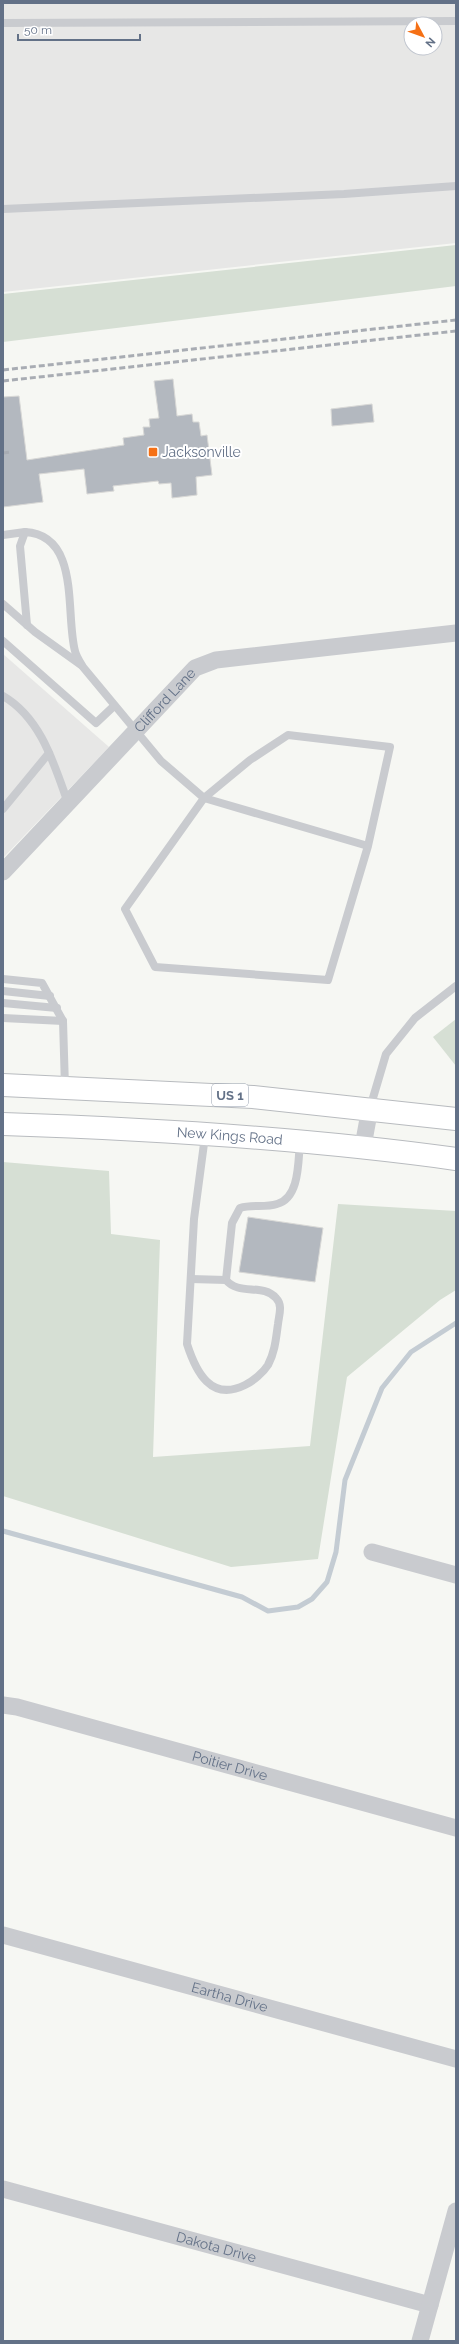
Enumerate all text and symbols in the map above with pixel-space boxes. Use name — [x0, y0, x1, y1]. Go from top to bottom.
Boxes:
scale bar — [18, 16, 140, 42]
north arrow — [403, 16, 443, 56]
text: 50 m — [24, 23, 52, 37]
text: N — [423, 35, 438, 50]
place label: Jacksonville — [162, 444, 241, 460]
marker: Jacksonville — [147, 446, 159, 458]
street label: Clifford Lane — [131, 665, 199, 735]
road number: US 1 — [212, 1084, 248, 1106]
street label: New Kings Road — [176, 1124, 283, 1148]
street label: Poitier Drive — [190, 1748, 269, 1784]
street label: Eartha Drive — [190, 1979, 270, 2015]
street label: Dakota Drive — [174, 2228, 258, 2265]

